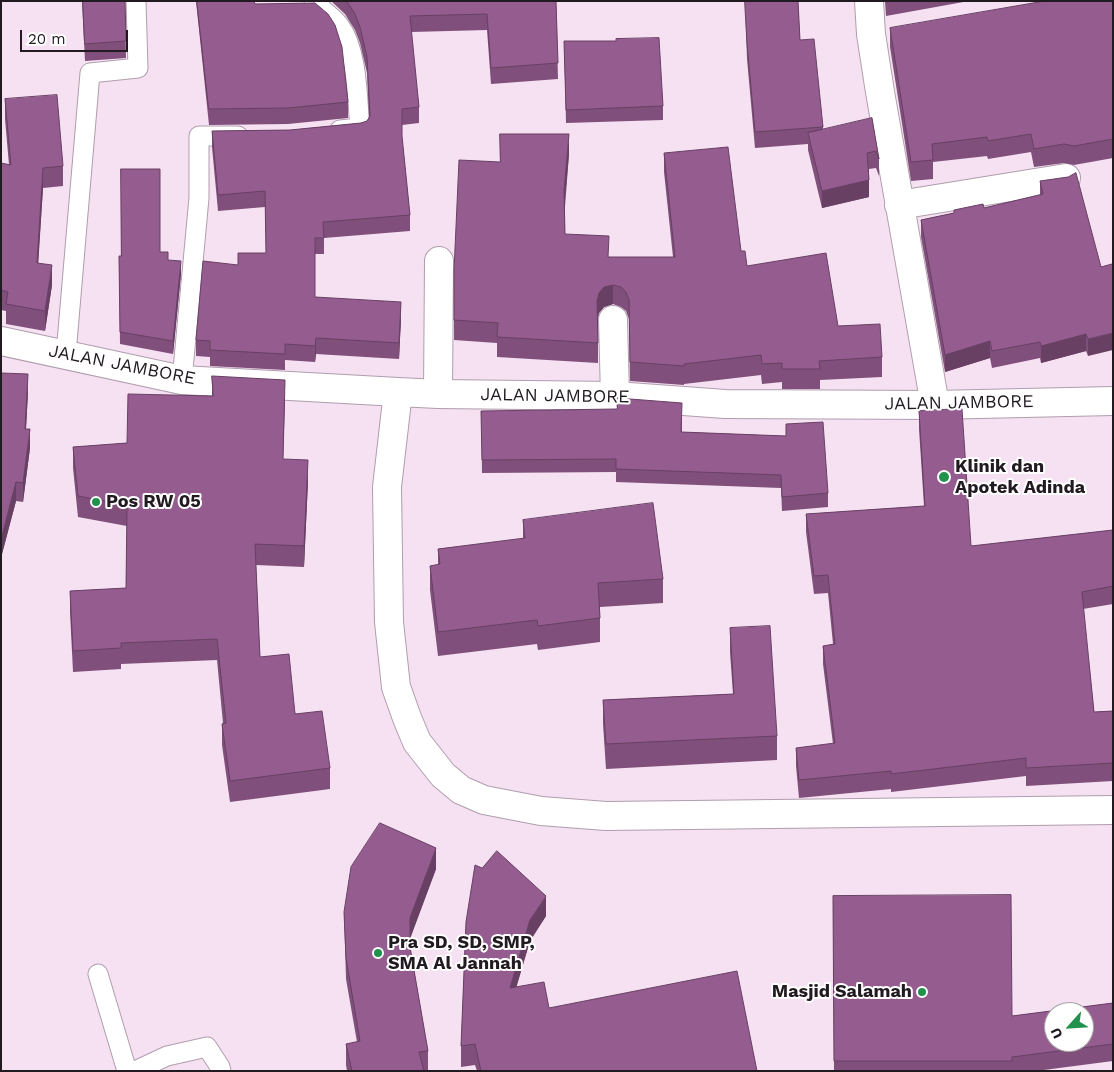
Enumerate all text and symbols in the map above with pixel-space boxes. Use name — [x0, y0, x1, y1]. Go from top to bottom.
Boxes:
scale bar — [22, 20, 130, 52]
text: 20 m — [28, 30, 66, 48]
street label: JALAN JAMBORE — [47, 340, 197, 390]
street label: JALAN JAMBORE — [480, 384, 630, 408]
street label: JALAN JAMBORE — [884, 391, 1034, 415]
place label: Klinik dan Apotek Adinda — [955, 456, 1085, 498]
marker: Klinik dan Apotek Adinda — [937, 470, 951, 484]
place label: Pos RW 05 — [106, 491, 201, 513]
marker: Pos RW 05 — [90, 496, 102, 508]
place label: Pra SD, SD, SMP, SMA Al Jannah — [388, 932, 535, 974]
marker: Pra SD, SD, SMP, SMA Al Jannah — [372, 947, 384, 959]
place label: Masjid Salamah — [772, 981, 912, 1003]
marker: Masjid Salamah — [916, 986, 928, 998]
north arrow — [1044, 1002, 1094, 1052]
text: U — [1047, 1025, 1066, 1041]

